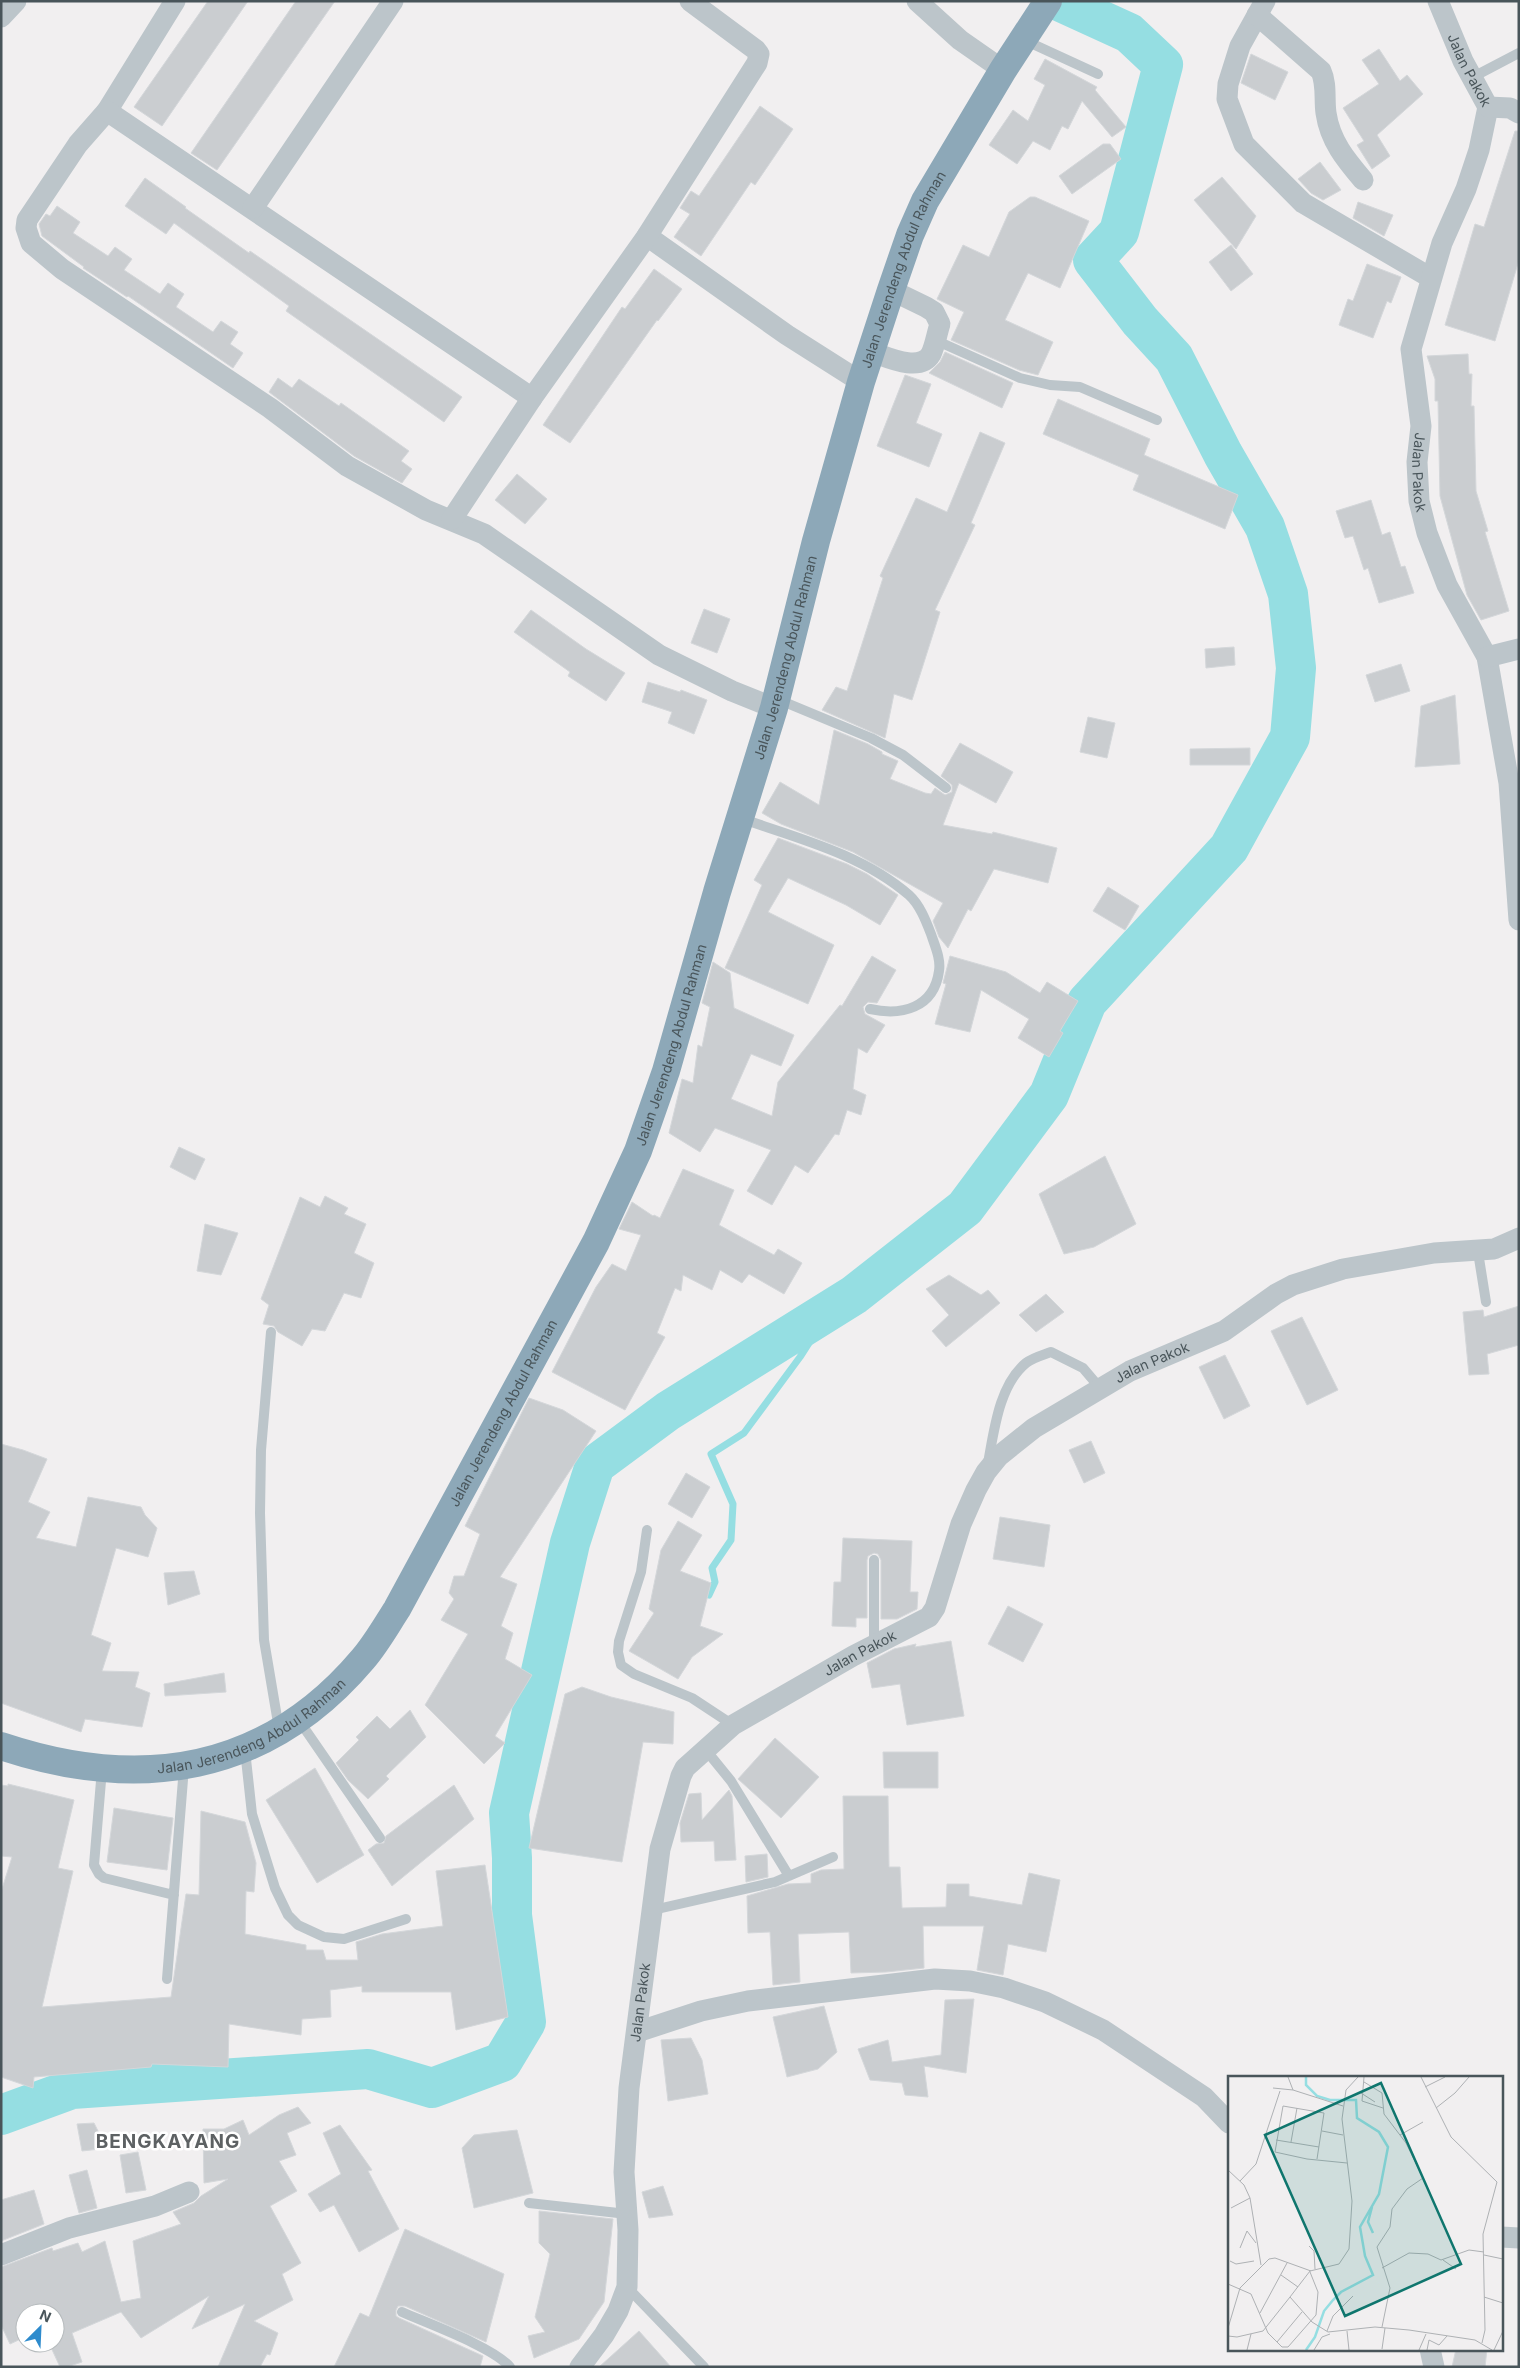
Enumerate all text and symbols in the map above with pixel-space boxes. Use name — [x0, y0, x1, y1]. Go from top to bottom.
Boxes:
street label: Jalan Pakok — [1445, 31, 1495, 110]
street label: Jalan Jerendeng Abdul Rahman — [857, 168, 949, 370]
street label: Jalan Pakok — [1409, 432, 1430, 514]
street label: Jalan Jerendeng Abdul Rahman — [750, 554, 820, 762]
street label: Jalan Jerendeng Abdul Rahman — [631, 942, 710, 1148]
street label: Jalan Jerendeng Abdul Rahman — [445, 1316, 560, 1509]
street label: Jalan Pakok — [1111, 1338, 1192, 1386]
street label: Jalan Pakok — [821, 1626, 899, 1679]
street label: Jalan Jerendeng Abdul Rahman — [156, 1674, 349, 1777]
street label: Jalan Pakok — [626, 1961, 653, 2043]
inset map — [1228, 2076, 1502, 2350]
district label: BENGKAYANG — [96, 2130, 240, 2153]
north arrow — [15, 2303, 65, 2353]
text: N — [37, 2306, 54, 2326]

